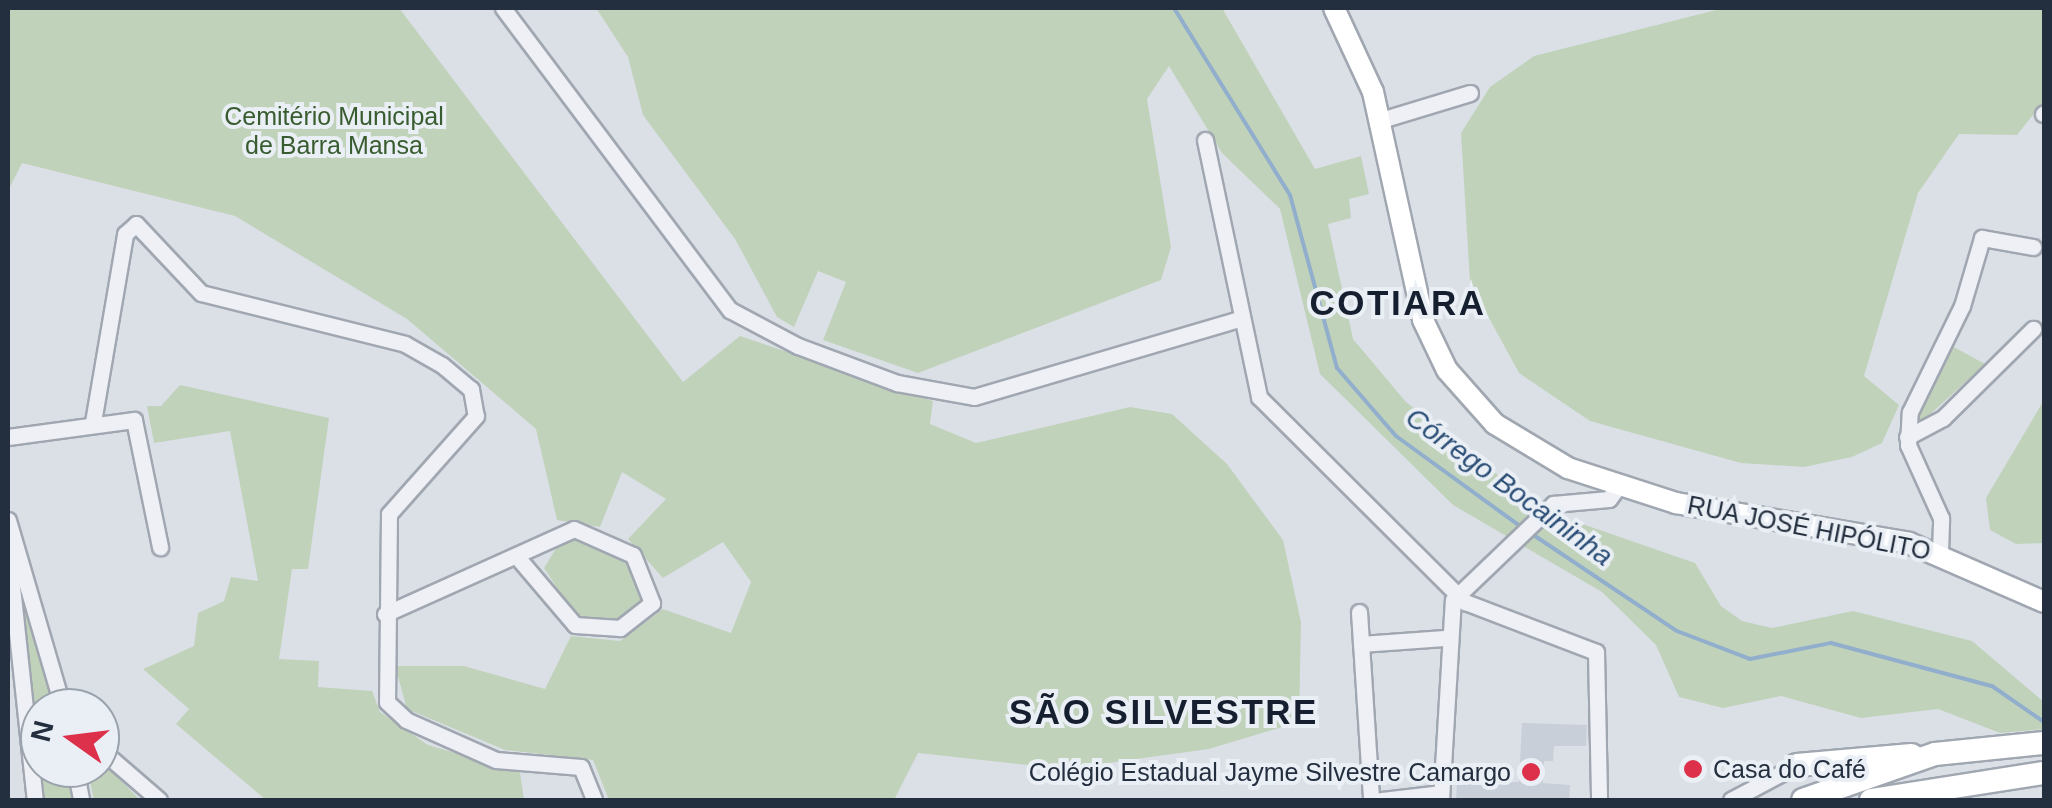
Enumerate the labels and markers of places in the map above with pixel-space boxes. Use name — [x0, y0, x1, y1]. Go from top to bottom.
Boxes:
place label: Casa do Café — [1713, 754, 1866, 784]
place label: Colégio Estadual Jayme Silvestre Camargo — [1029, 757, 1511, 787]
marker: Casa do Café — [1682, 758, 1704, 780]
marker: Colégio Estadual Jayme Silvestre Camargo — [1520, 761, 1542, 783]

